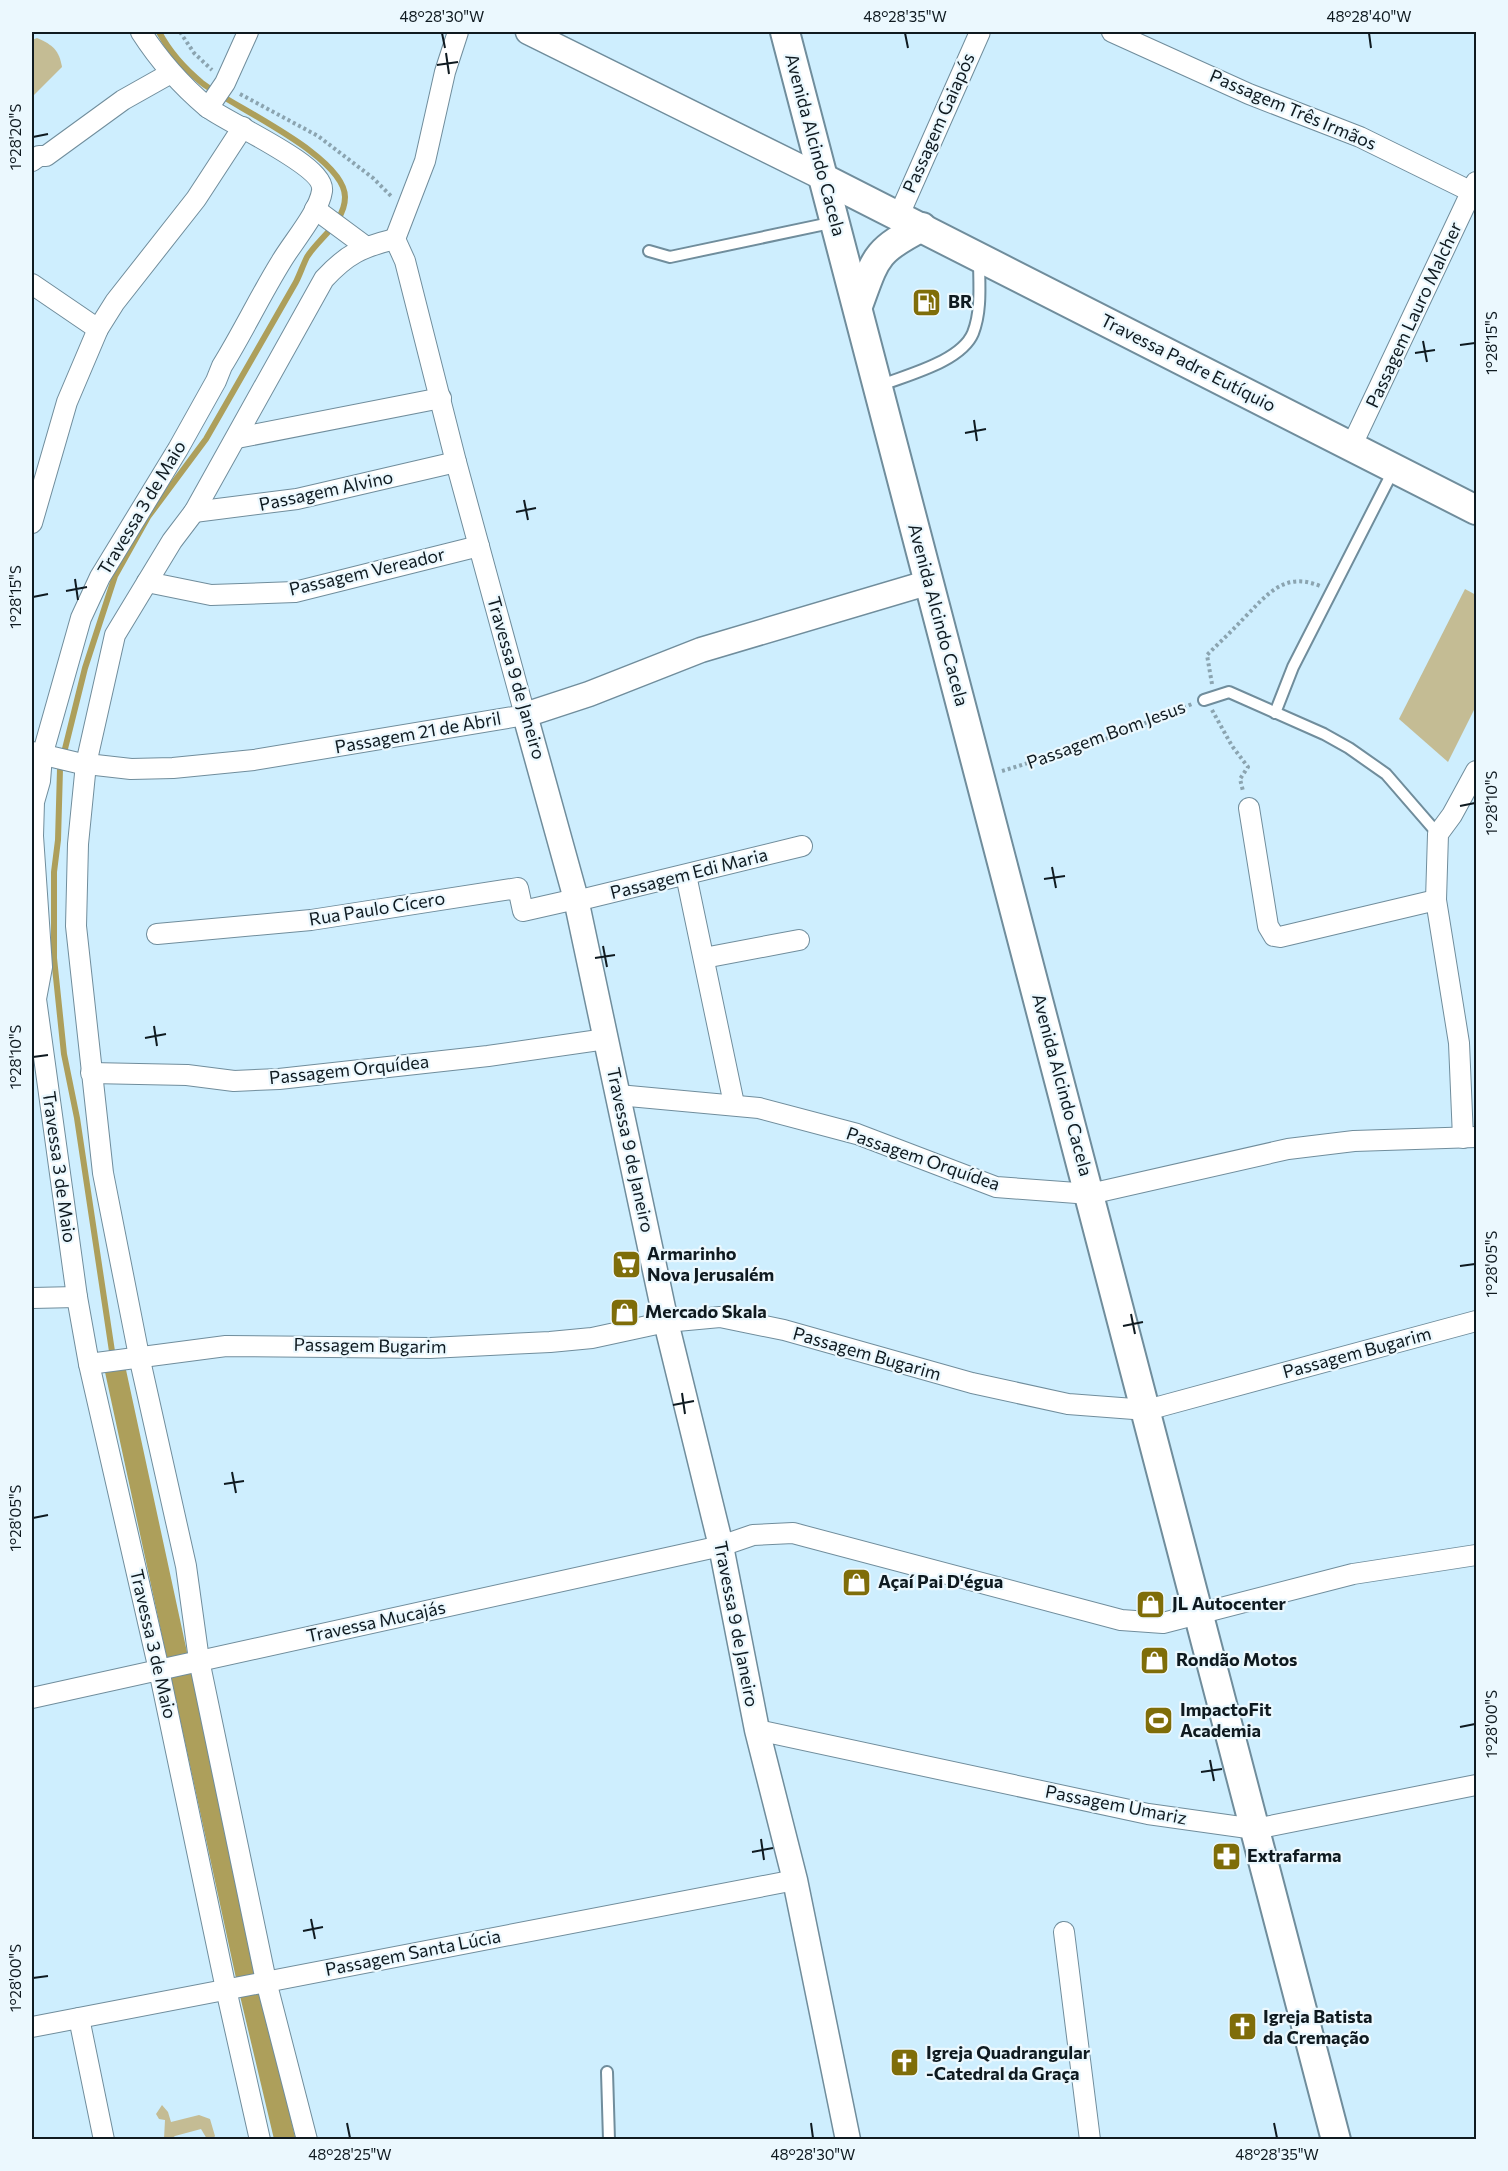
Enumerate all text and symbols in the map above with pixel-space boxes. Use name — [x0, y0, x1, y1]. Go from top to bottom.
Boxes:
text: 48°28'30"W — [400, 7, 484, 25]
text: 48°28'35"W — [863, 7, 947, 25]
text: 48°28'40"W — [1326, 7, 1412, 25]
street label: Passagem Gaiapós — [897, 49, 979, 196]
street label: Avenida Alcindo Cacela — [781, 51, 851, 238]
street label: Passagem Três Irmãos — [1207, 64, 1380, 154]
text: 1°28'20"S — [6, 104, 24, 170]
street label: Passagem Lauro Malcher — [1360, 218, 1466, 411]
fuel station icon: BR — [911, 286, 943, 318]
place label: BR — [948, 290, 973, 312]
street label: Travessa Padre Eutíquio — [1097, 308, 1280, 416]
text: 1°28'15"S — [1482, 311, 1500, 375]
street label: Travessa 3 de Maio — [92, 436, 190, 579]
street label: Passagem Alvino — [257, 465, 395, 515]
street label: Avenida Alcindo Cacela — [904, 521, 974, 708]
street label: Passagem Vereador — [287, 542, 447, 600]
text: 1°28'15"S — [6, 565, 24, 629]
street label: Travessa 9 de Janeiro — [483, 594, 551, 762]
street label: Passagem Bom Jesus — [1023, 695, 1188, 773]
street label: Passagem 21 de Abril — [333, 707, 503, 757]
text: 1°28'10"S — [1482, 771, 1500, 835]
street label: Passagem Edi Maria — [608, 843, 770, 903]
street label: Rua Paulo Cícero — [307, 886, 446, 930]
street label: Avenida Alcindo Cacela — [1028, 991, 1098, 1178]
text: 1°28'10"S — [6, 1025, 24, 1089]
street label: Passagem Orquídea — [268, 1050, 430, 1088]
street label: Travessa 9 de Janeiro — [603, 1065, 659, 1234]
street label: Travessa 3 de Maio — [38, 1090, 82, 1244]
street label: Passagem Orquídea — [844, 1121, 1003, 1195]
text: 1°28'05"S — [1482, 1230, 1500, 1297]
place label: Armarinho Nova Jerusalém — [647, 1242, 774, 1285]
supermarket icon: Armarinho Nova Jerusalém — [610, 1248, 642, 1280]
shop icon: Mercado Skala — [608, 1296, 640, 1328]
place label: Mercado Skala — [645, 1300, 767, 1322]
street label: Passagem Bugarim — [791, 1321, 944, 1385]
street label: Passagem Bugarim — [1280, 1322, 1433, 1382]
street label: Passagem Bugarim — [293, 1333, 447, 1357]
text: 1°28'05"S — [6, 1484, 24, 1551]
street label: Travessa 9 de Janeiro — [710, 1539, 764, 1709]
shop icon: Açaí Pai D'égua — [841, 1566, 873, 1598]
street label: Travessa 3 de Maio — [126, 1567, 182, 1721]
place label: Açaí Pai D'égua — [878, 1570, 1003, 1592]
shop icon: JL Autocenter — [1135, 1588, 1167, 1620]
place label: JL Autocenter — [1172, 1592, 1287, 1614]
street label: Travessa Mucajás — [304, 1596, 447, 1646]
shop icon: Rondão Motos — [1139, 1644, 1171, 1676]
place label: Rondão Motos — [1176, 1648, 1298, 1670]
text: 1°28'00"S — [1482, 1690, 1500, 1758]
place label: ImpactoFit Academia — [1180, 1698, 1272, 1741]
sports icon: ImpactoFit Academia — [1143, 1704, 1175, 1736]
street label: Passagem Umariz — [1044, 1780, 1189, 1829]
pharmacy icon: Extrafarma — [1210, 1840, 1242, 1872]
place label: Extrafarma — [1247, 1844, 1342, 1866]
street label: Passagem Santa Lúcia — [323, 1924, 503, 1980]
text: 1°28'00"S — [6, 1944, 24, 2012]
place label: Igreja Batista da Cremação — [1263, 2005, 1373, 2048]
church icon: Igreja Batista da Cremação — [1226, 2011, 1258, 2043]
place label: Igreja Quadrangular -Catedral da Graça — [926, 2041, 1091, 2084]
church icon: Igreja Quadrangular -Catedral da Graça — [889, 2047, 921, 2079]
text: 48°28'25"W — [308, 2145, 392, 2163]
text: 48°28'30"W — [771, 2145, 855, 2163]
text: 48°28'35"W — [1235, 2145, 1319, 2163]

